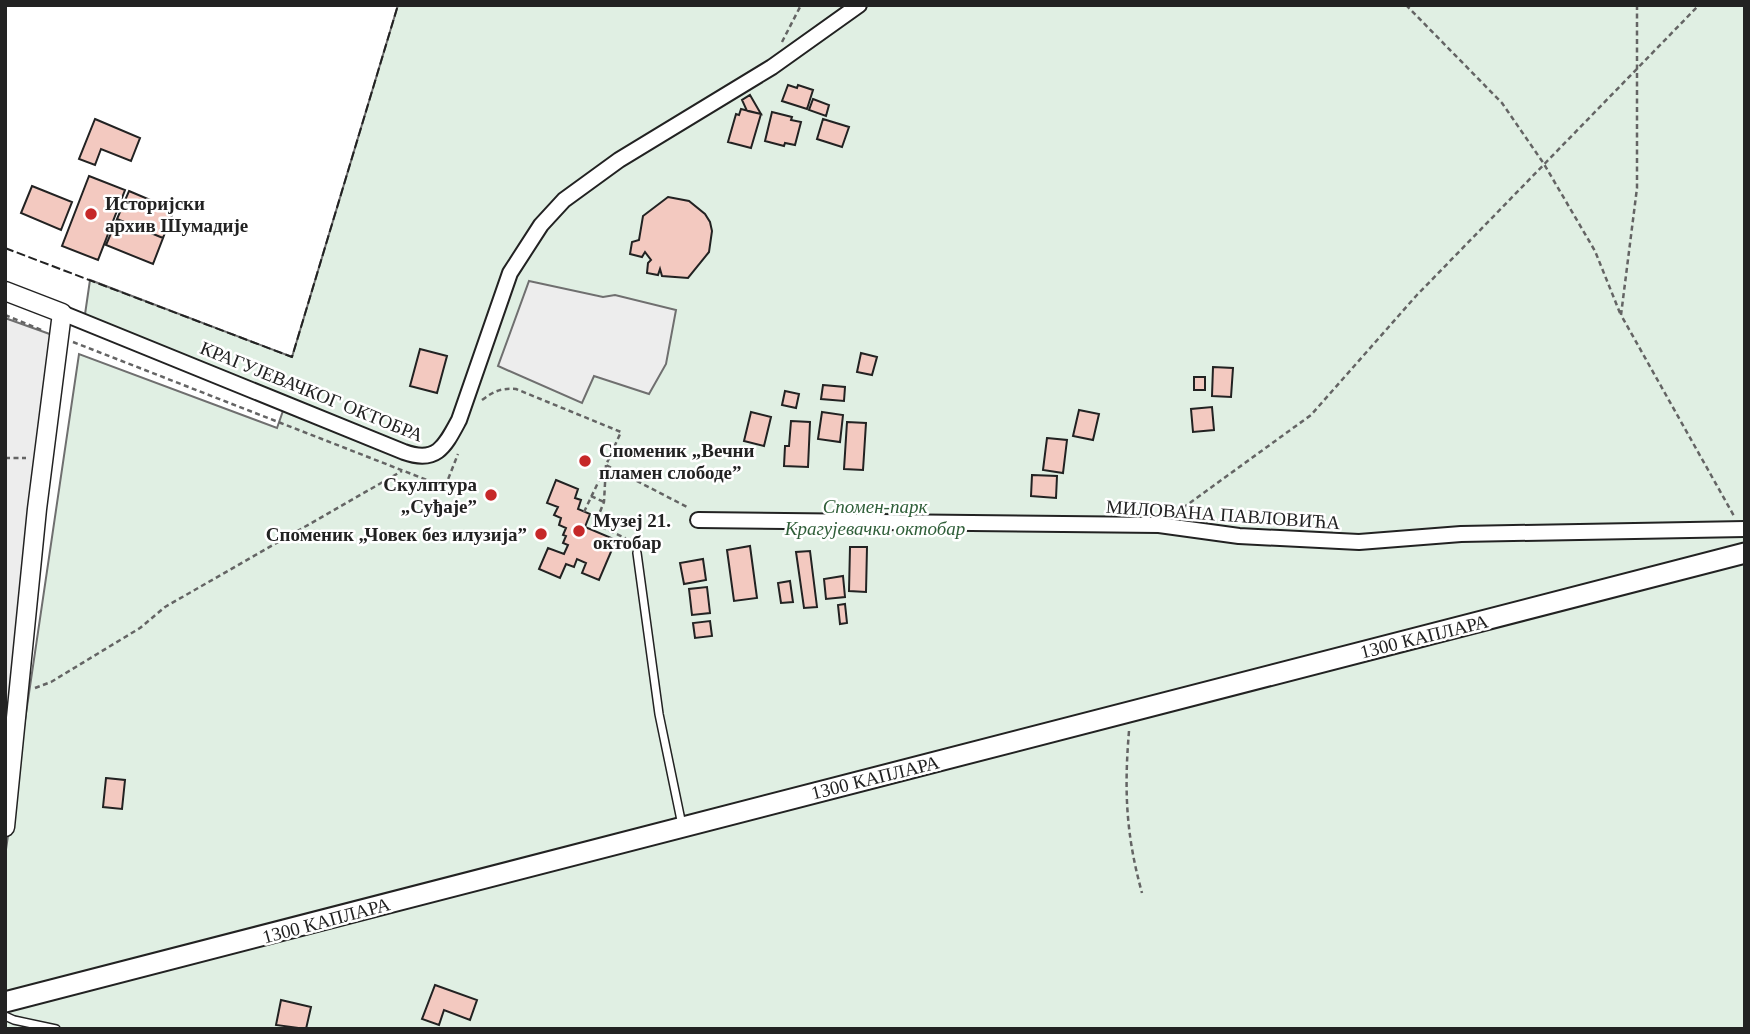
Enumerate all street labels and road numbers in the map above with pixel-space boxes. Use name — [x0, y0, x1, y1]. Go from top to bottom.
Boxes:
street label: КРАГУЈЕВАЧКОГ ОКТОБРА — [197, 337, 427, 446]
street label: МИЛОВАНА ПАВЛОВИЋА — [1105, 496, 1341, 533]
street label: 1300 КАПЛАРА — [1358, 610, 1491, 663]
street label: 1300 КАПЛАРА — [809, 751, 942, 804]
street label: 1300 КАПЛАРА — [260, 893, 393, 948]

